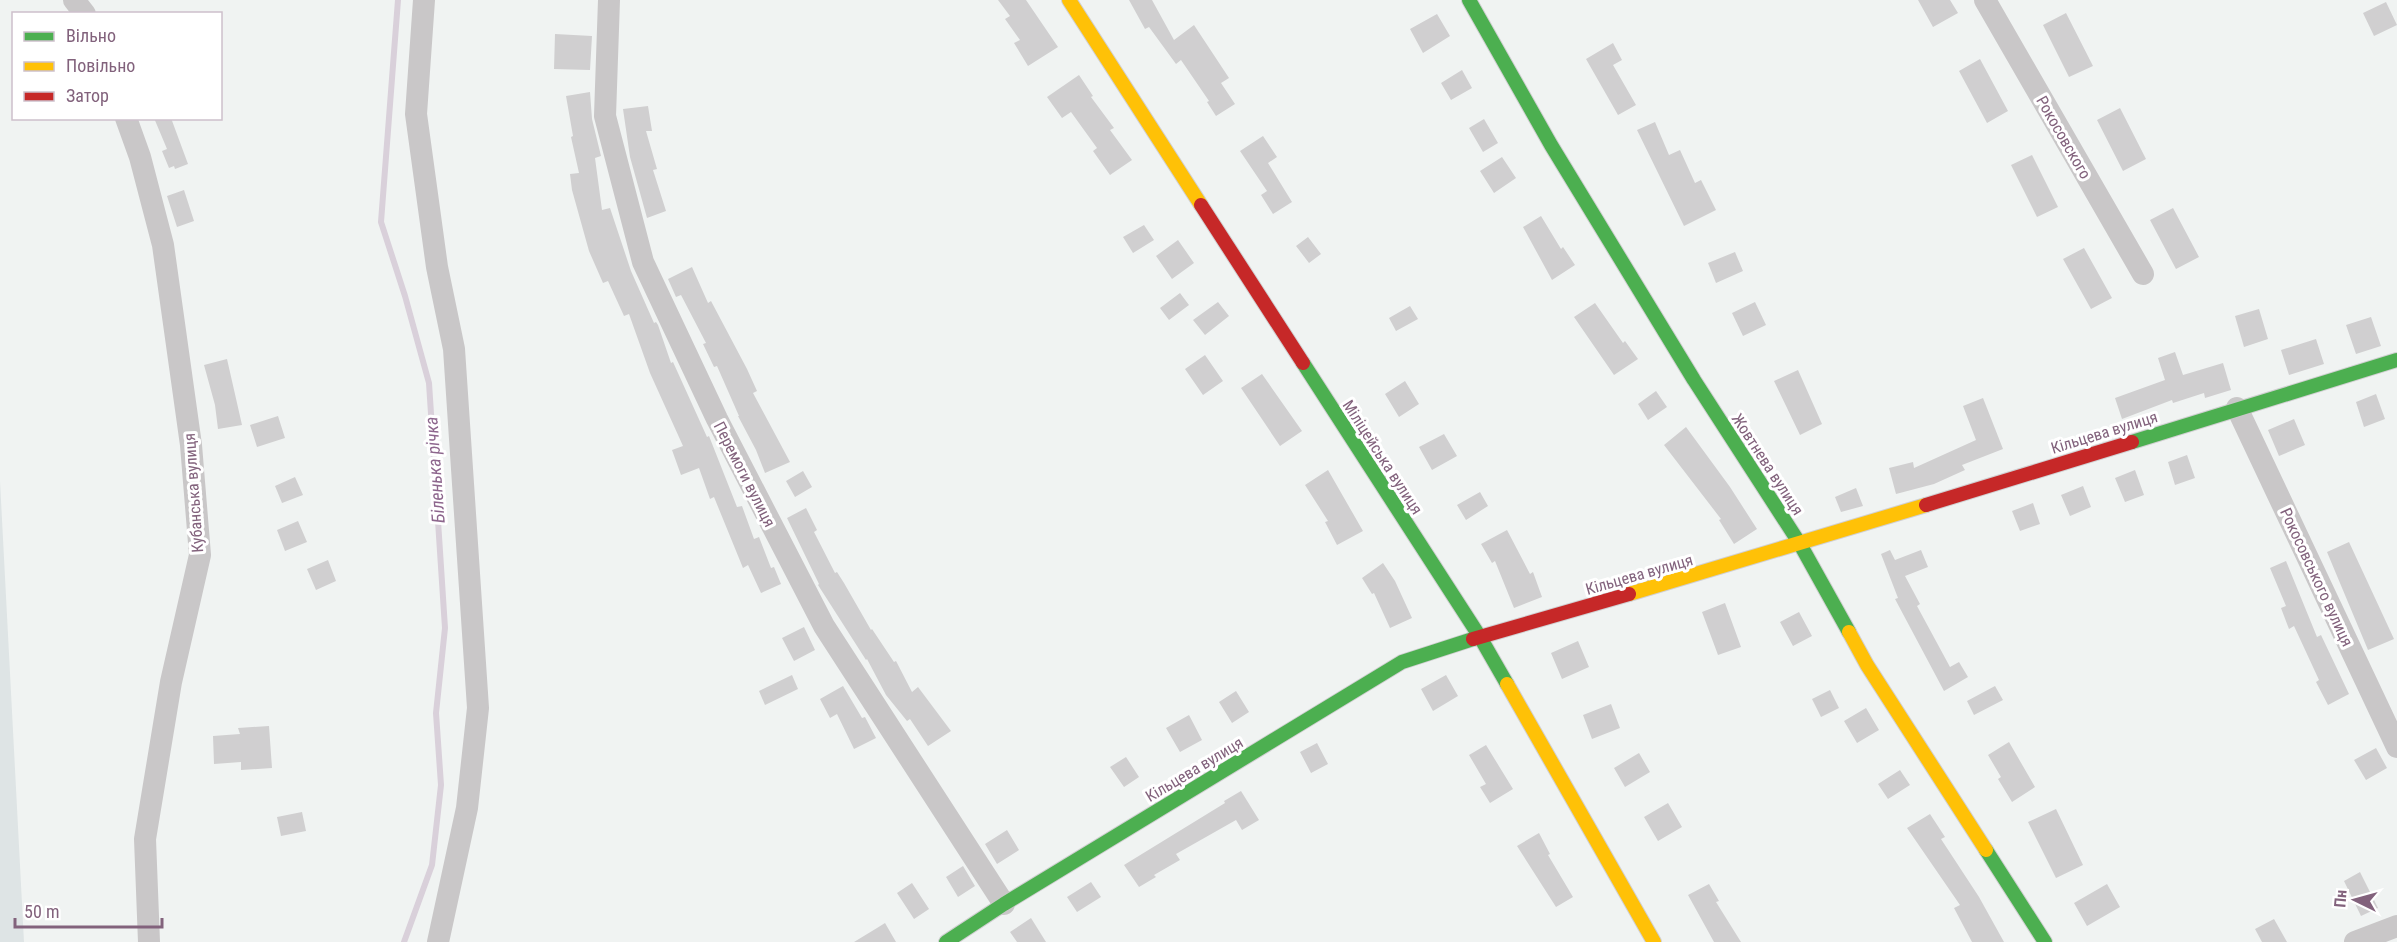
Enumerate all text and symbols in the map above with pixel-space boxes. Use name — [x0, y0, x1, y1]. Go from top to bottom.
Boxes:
legend — [12, 12, 222, 120]
text: Вільно — [66, 25, 116, 46]
text: Повільно — [66, 55, 135, 76]
text: Затор — [66, 85, 109, 106]
street label: Рокосовского — [2032, 92, 2095, 182]
street label: Міліцейська вулиця — [1339, 397, 1427, 518]
street label: Кільцева вулиця — [2048, 407, 2160, 458]
street label: Жовтнева вулиця — [1728, 410, 1807, 519]
water label: Біленька річка — [420, 416, 449, 524]
street label: Перемоги вулиця — [710, 418, 779, 530]
street label: Кубанська вулиця — [180, 433, 207, 553]
street label: Рокосовського вулиця — [2276, 505, 2357, 650]
street label: Кільцева вулиця — [1583, 550, 1695, 599]
street label: Кільцева вулиця — [1142, 733, 1247, 806]
north arrow — [2325, 870, 2385, 930]
text: Пн — [2330, 889, 2351, 908]
scale bar — [15, 891, 162, 929]
text: 50 m — [24, 901, 59, 922]

